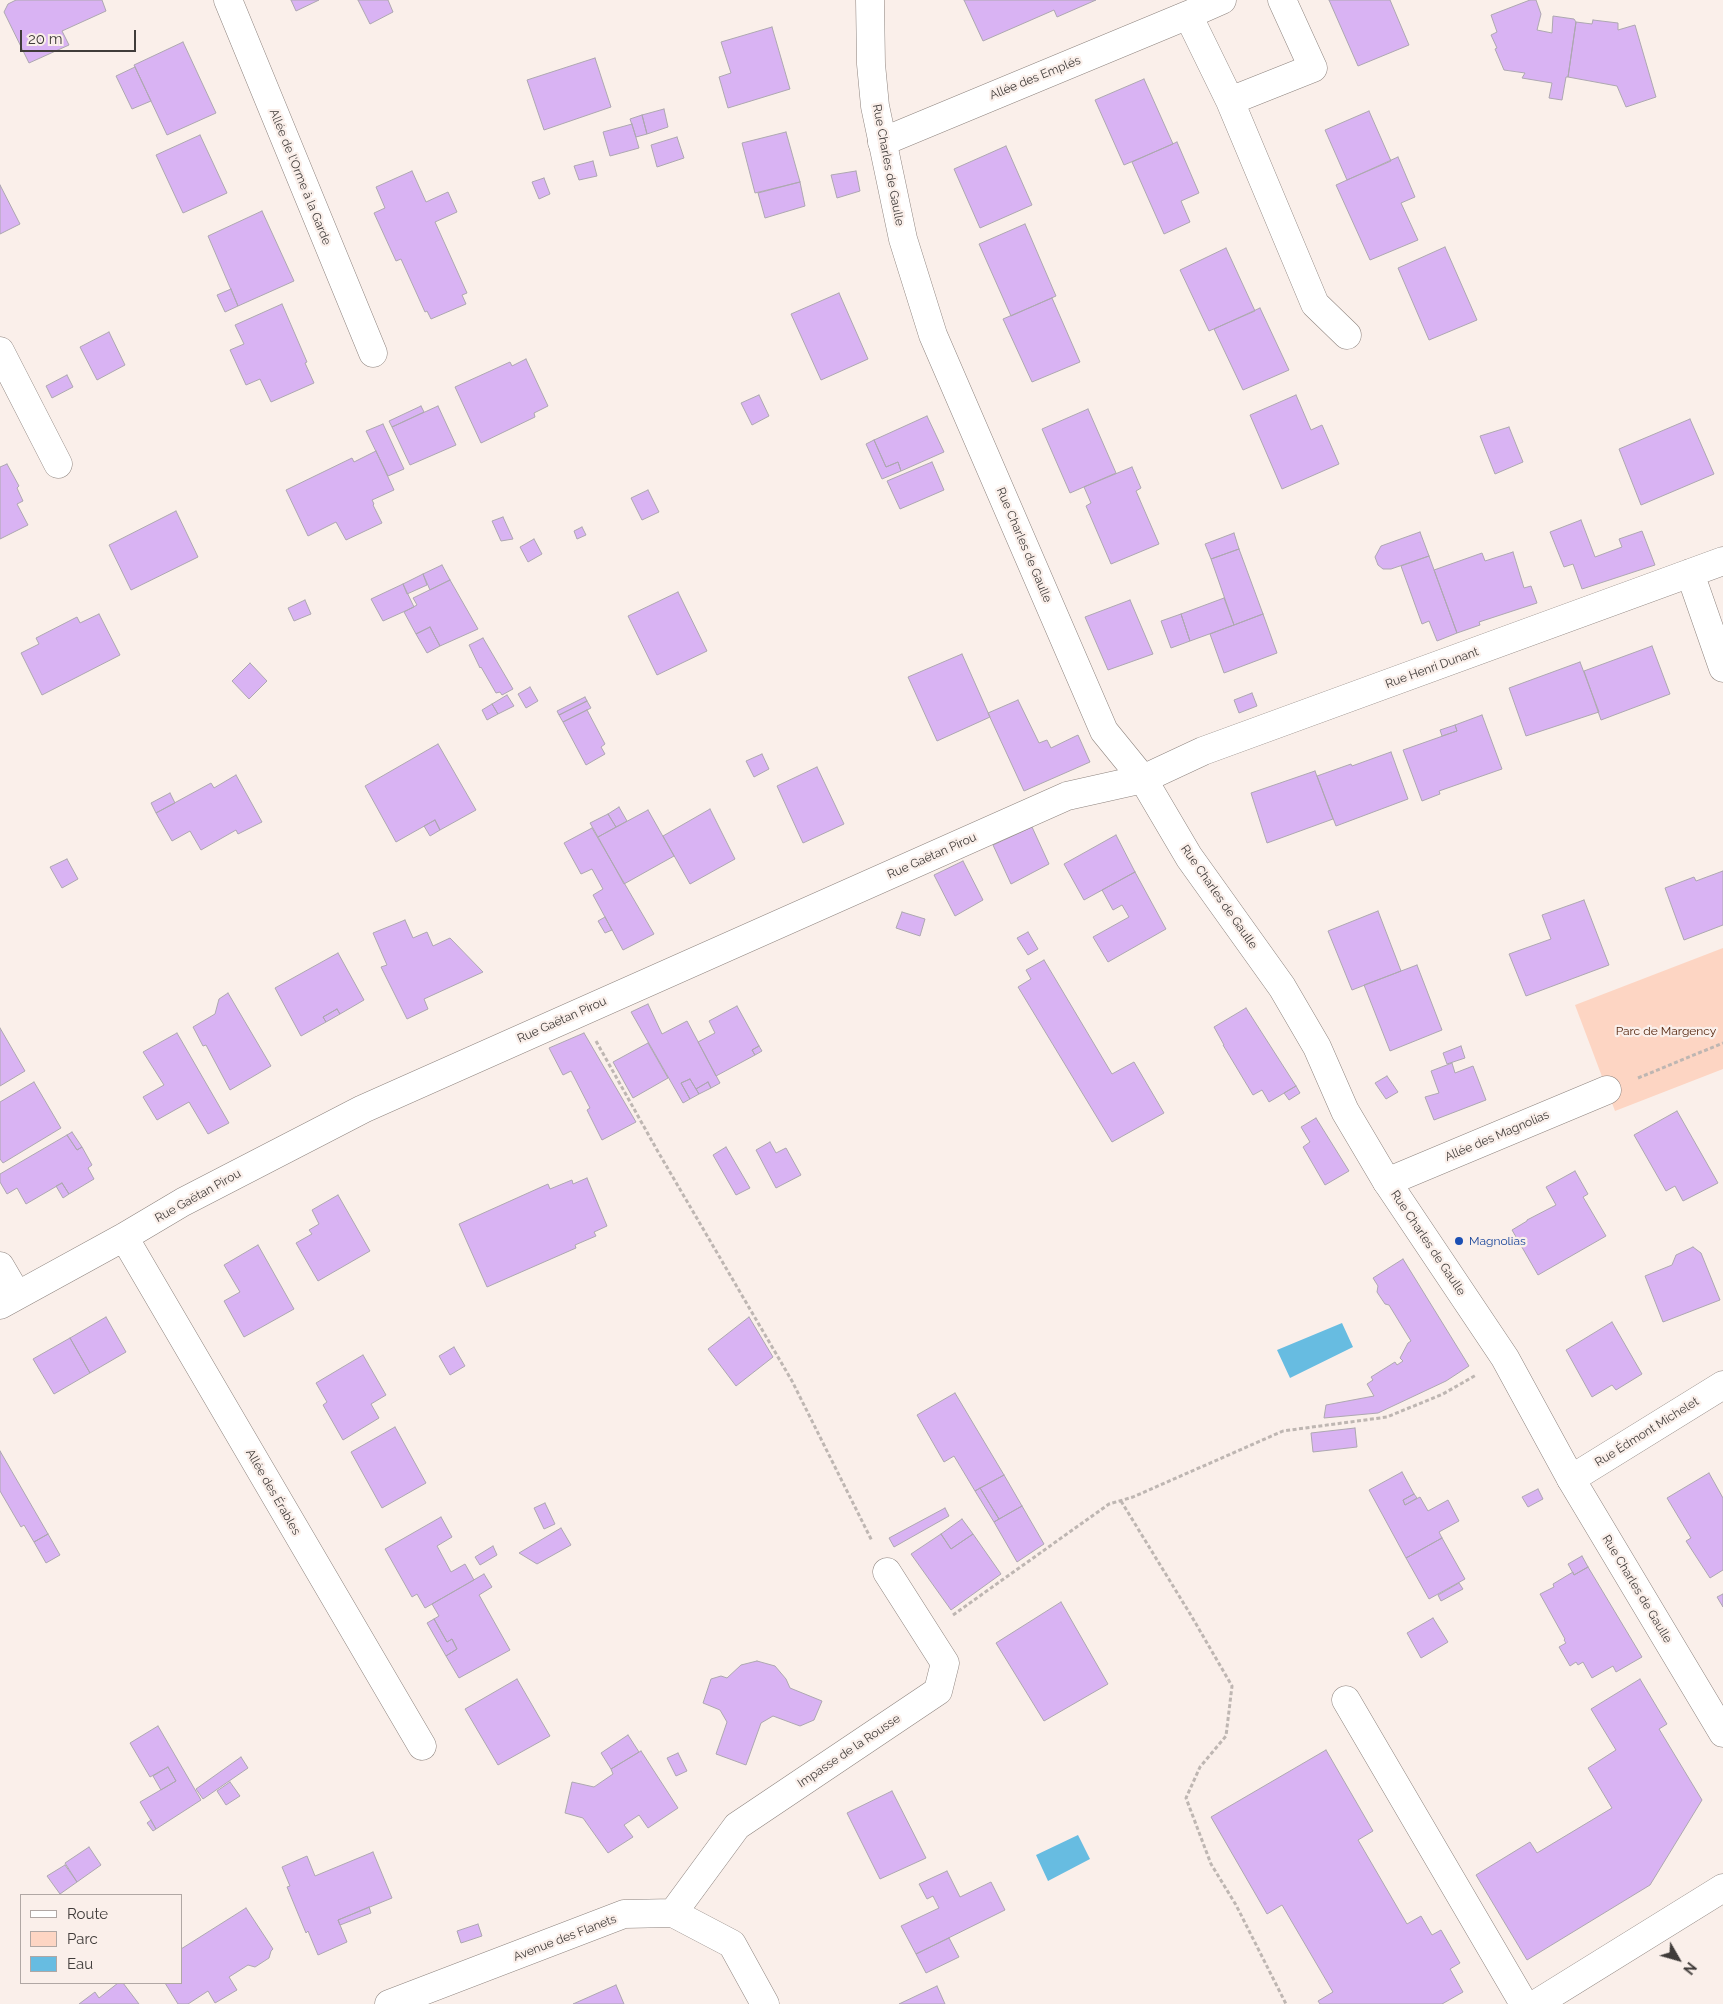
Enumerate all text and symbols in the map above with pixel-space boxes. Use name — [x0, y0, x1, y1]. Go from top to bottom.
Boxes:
scale bar — [22, 20, 139, 52]
text: 20 m — [28, 30, 63, 48]
street label: Allée des Emplés — [987, 53, 1083, 103]
street label: Rue Charles de Gaulle — [869, 103, 907, 227]
street label: Allée de l'Orme à la Garde — [266, 107, 334, 247]
street label: Rue Charles de Gaulle — [993, 485, 1055, 605]
street label: Rue Henri Dunant — [1384, 644, 1480, 692]
street label: Rue Gaëtan Pirou — [885, 830, 979, 882]
street label: Rue Charles de Gaulle — [1178, 842, 1260, 952]
street label: Rue Gaëtan Pirou — [515, 994, 609, 1046]
park label: Parc de Margency — [1616, 1024, 1716, 1038]
street label: Allée des Magnolias — [1443, 1108, 1551, 1164]
street label: Rue Gaëtan Pirou — [152, 1166, 244, 1226]
street label: Rue Charles de Gaulle — [1387, 1188, 1469, 1298]
place label: Magnolias — [1469, 1234, 1526, 1248]
marker: Magnolias — [1453, 1235, 1465, 1247]
street label: Rue Édmont Michelet — [1592, 1394, 1702, 1470]
street label: Allée des Érables — [243, 1447, 303, 1537]
street label: Rue Charles de Gaulle — [1599, 1532, 1675, 1646]
street label: Impasse de la Rousse — [795, 1711, 903, 1791]
legend — [20, 1894, 182, 1984]
text: Route — [67, 1905, 108, 1923]
street label: Avenue des Flanets — [511, 1912, 619, 1964]
text: Parc — [67, 1930, 98, 1948]
north arrow — [1653, 1934, 1703, 1984]
text: Eau — [67, 1955, 93, 1973]
text: N — [1680, 1959, 1699, 1977]

